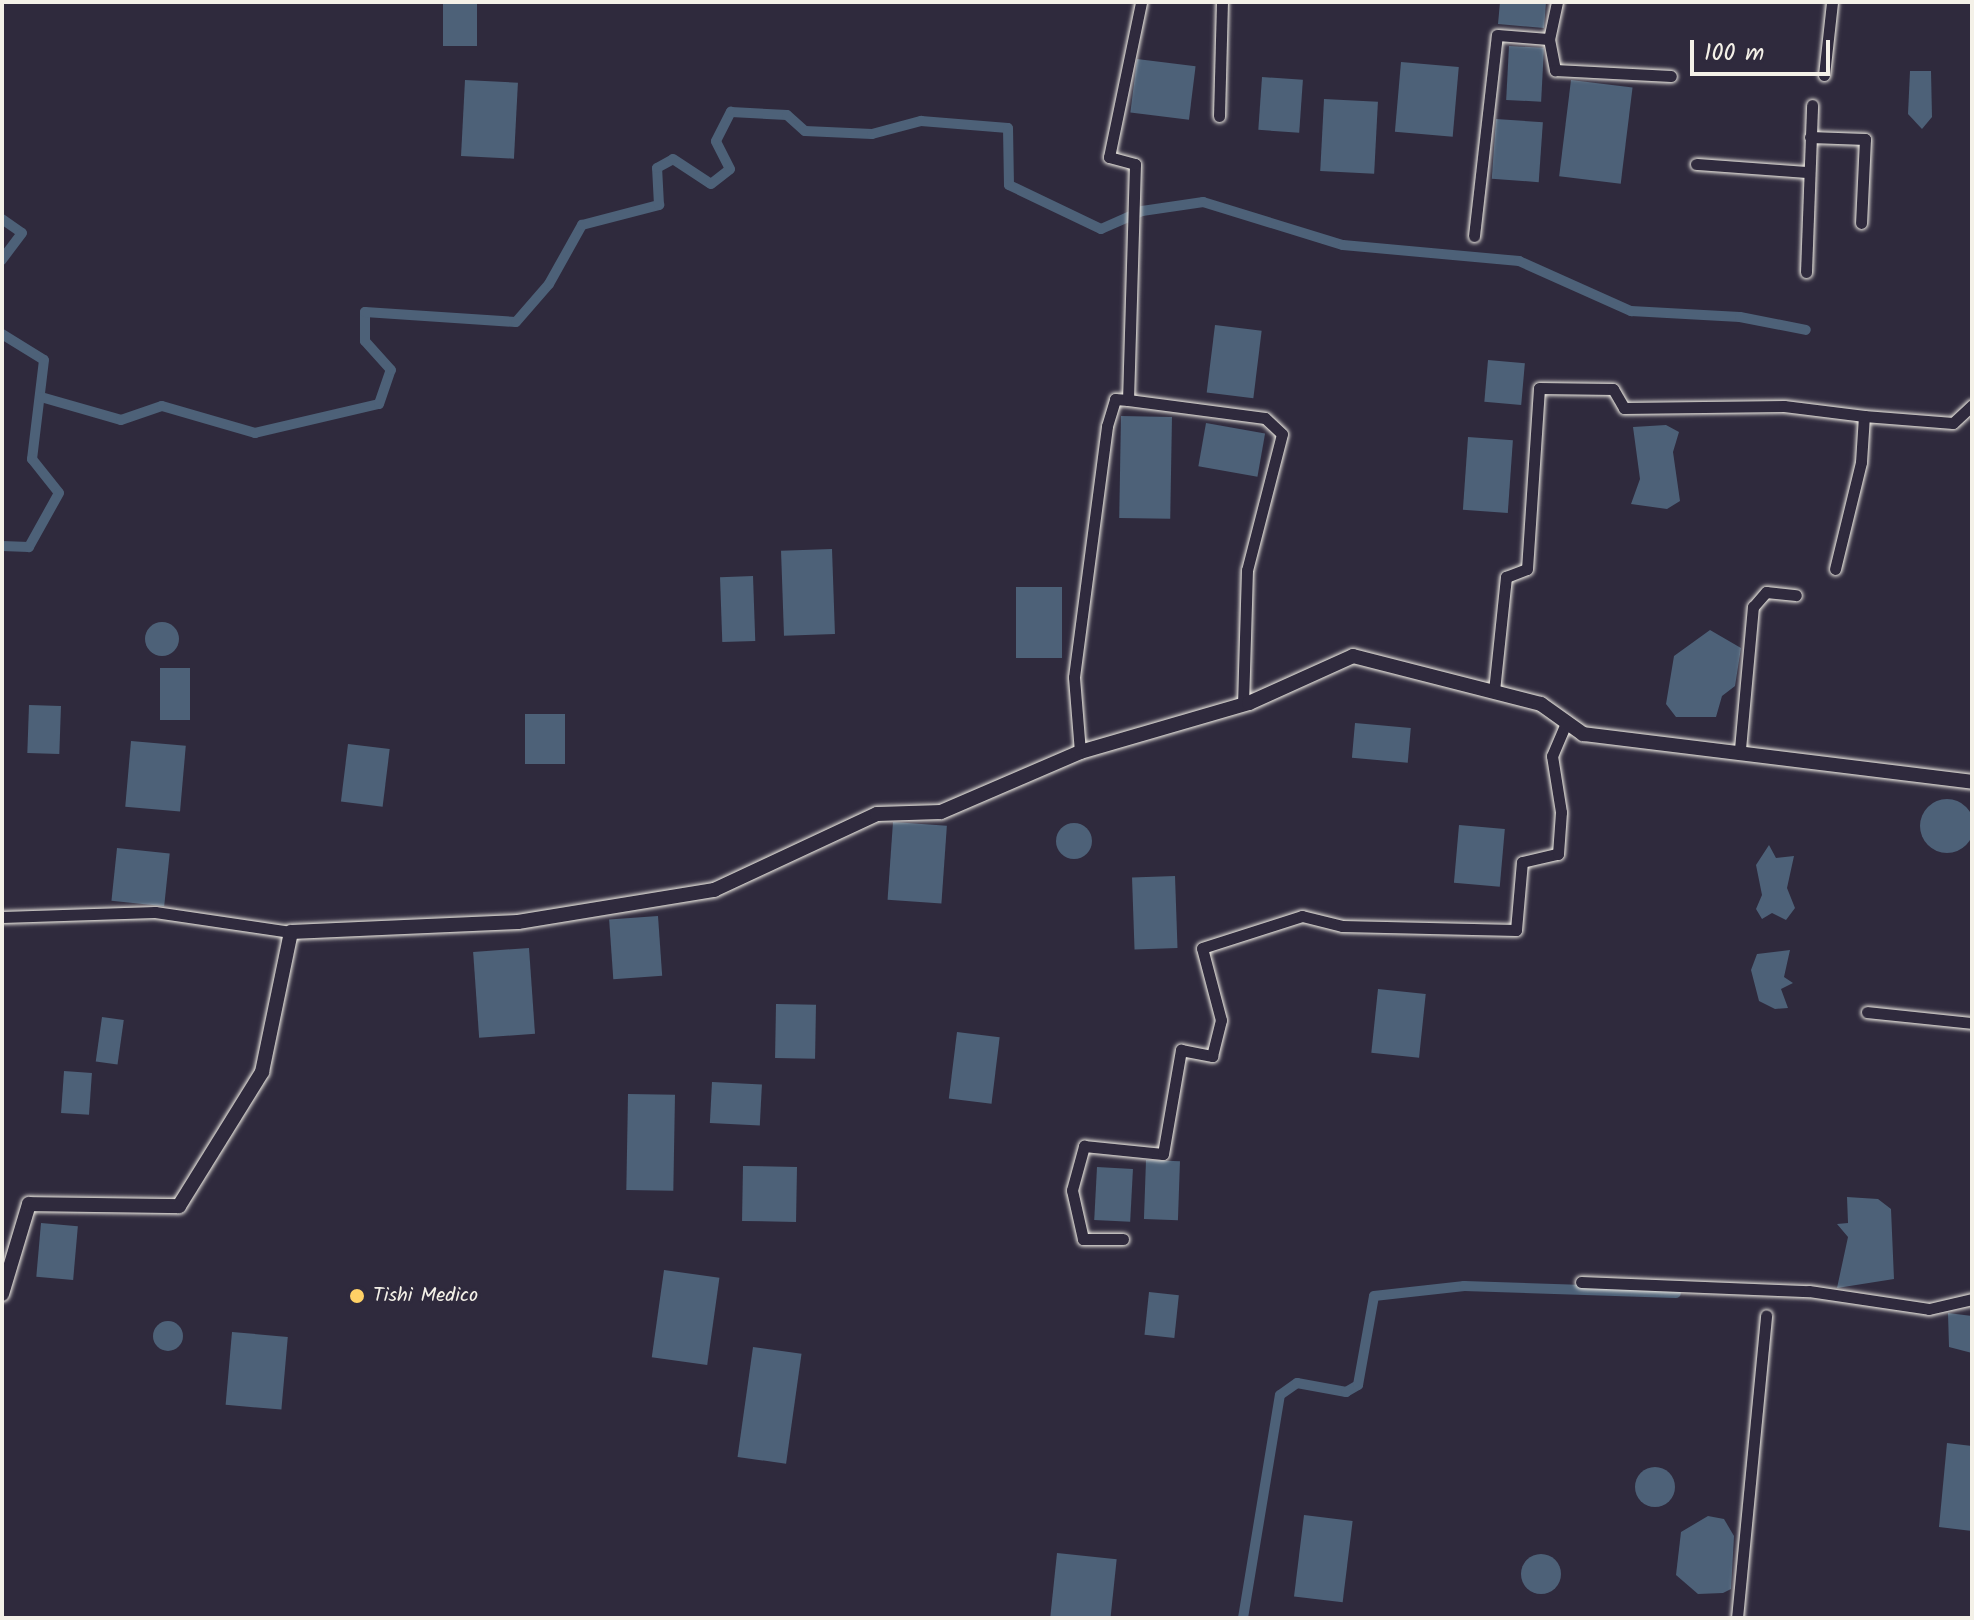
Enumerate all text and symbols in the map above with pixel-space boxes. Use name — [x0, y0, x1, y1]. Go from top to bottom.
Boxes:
scale bar — [1694, 24, 1834, 74]
text: 100 m — [1704, 34, 1764, 73]
place label: Tishi Medico — [373, 1284, 478, 1308]
marker: Tishi Medico — [348, 1287, 366, 1305]

